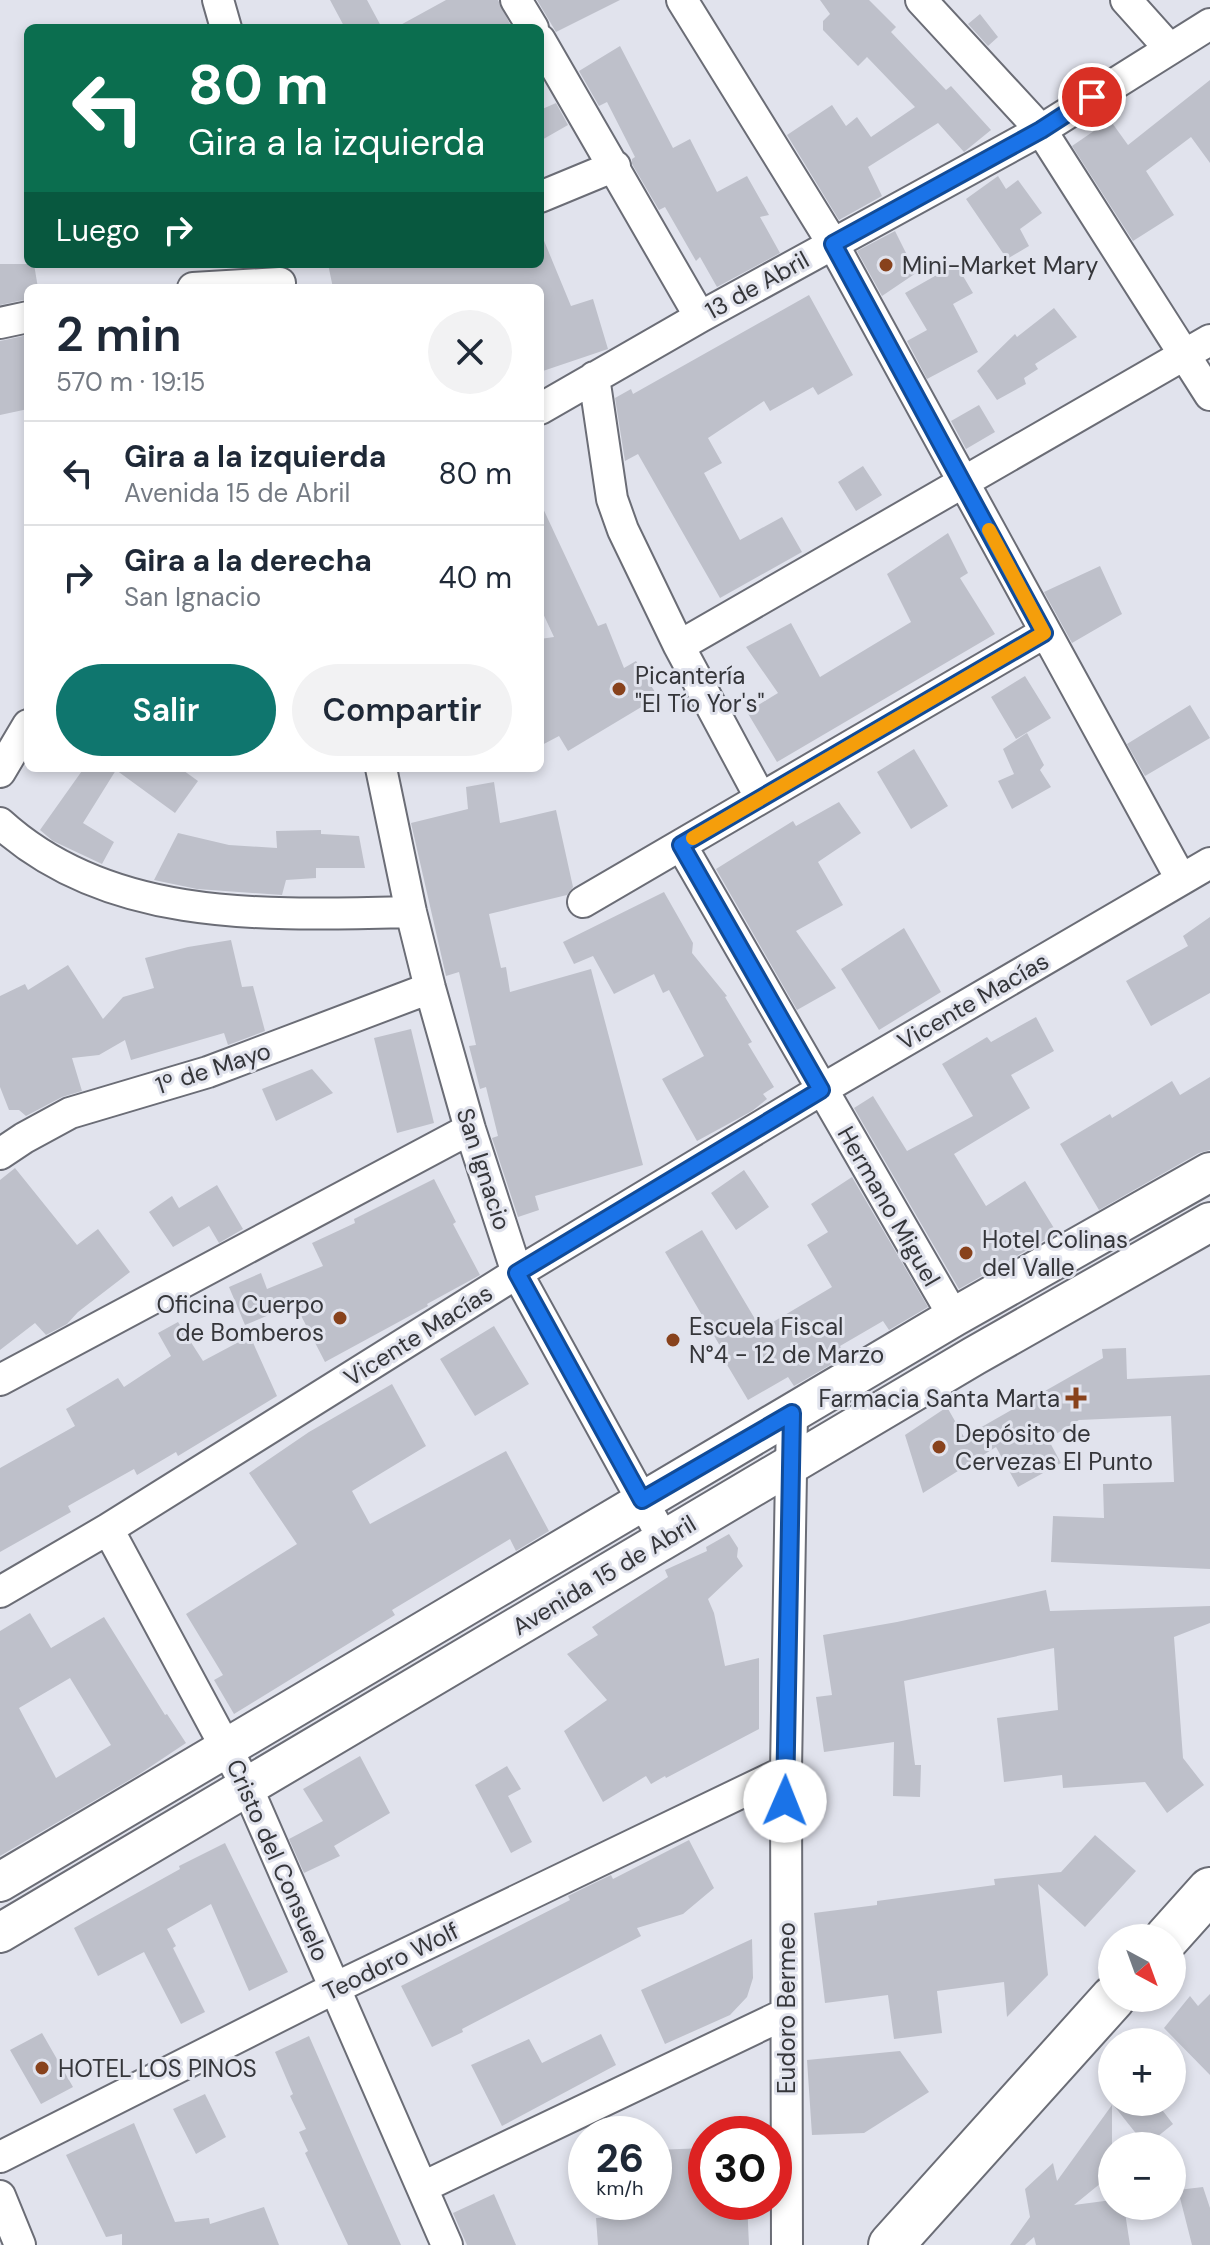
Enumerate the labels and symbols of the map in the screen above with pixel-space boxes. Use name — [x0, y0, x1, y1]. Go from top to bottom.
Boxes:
pin — [1058, 63, 1126, 131]
street label: 13 de Abril — [700, 244, 814, 326]
place label: Mini-Market Mary — [902, 250, 1098, 281]
marker: Mini-Market Mary — [877, 256, 895, 274]
place label: Picantería "El Tío Yor's" — [635, 660, 765, 719]
marker: Picantería "El Tío Yor's" — [610, 680, 628, 698]
street label: Vicente Macías — [892, 945, 1054, 1057]
street label: 1º de Mayo — [151, 1035, 275, 1101]
street label: San Ignacio — [450, 1104, 518, 1234]
street label: Hermano Miguel — [831, 1120, 947, 1292]
place label: Hotel Colinas del Valle — [982, 1224, 1128, 1283]
marker: Hotel Colinas del Valle — [957, 1244, 975, 1262]
street label: Vicente Macías — [338, 1277, 498, 1393]
place label: Oficina Cuerpo de Bomberos — [156, 1289, 324, 1348]
marker: Oficina Cuerpo de Bomberos — [331, 1309, 349, 1327]
place label: Escuela Fiscal N°4 - 12 de Marzo — [689, 1311, 884, 1370]
marker: Escuela Fiscal N°4 - 12 de Marzo — [664, 1331, 682, 1349]
place label: Farmacia Santa Marta — [818, 1383, 1060, 1414]
marker: Farmacia Santa Marta — [1067, 1389, 1085, 1407]
place label: Depósito de Cervezas El Punto — [955, 1418, 1153, 1477]
marker: Depósito de Cervezas El Punto — [930, 1438, 948, 1456]
street label: Avenida 15 de Abril — [506, 1508, 702, 1642]
street label: Cristo del Consuelo — [220, 1754, 336, 1966]
position arrow — [743, 1759, 827, 1843]
street label: Teodoro Wolf — [318, 1915, 464, 2007]
street label: Eudoro Bermeo — [771, 1922, 802, 2094]
north arrow — [1098, 1924, 1186, 2012]
place label: HOTEL LOS PINOS — [58, 2053, 257, 2084]
marker: HOTEL LOS PINOS — [33, 2059, 51, 2077]
speed limit sign: 30 — [688, 2116, 792, 2220]

